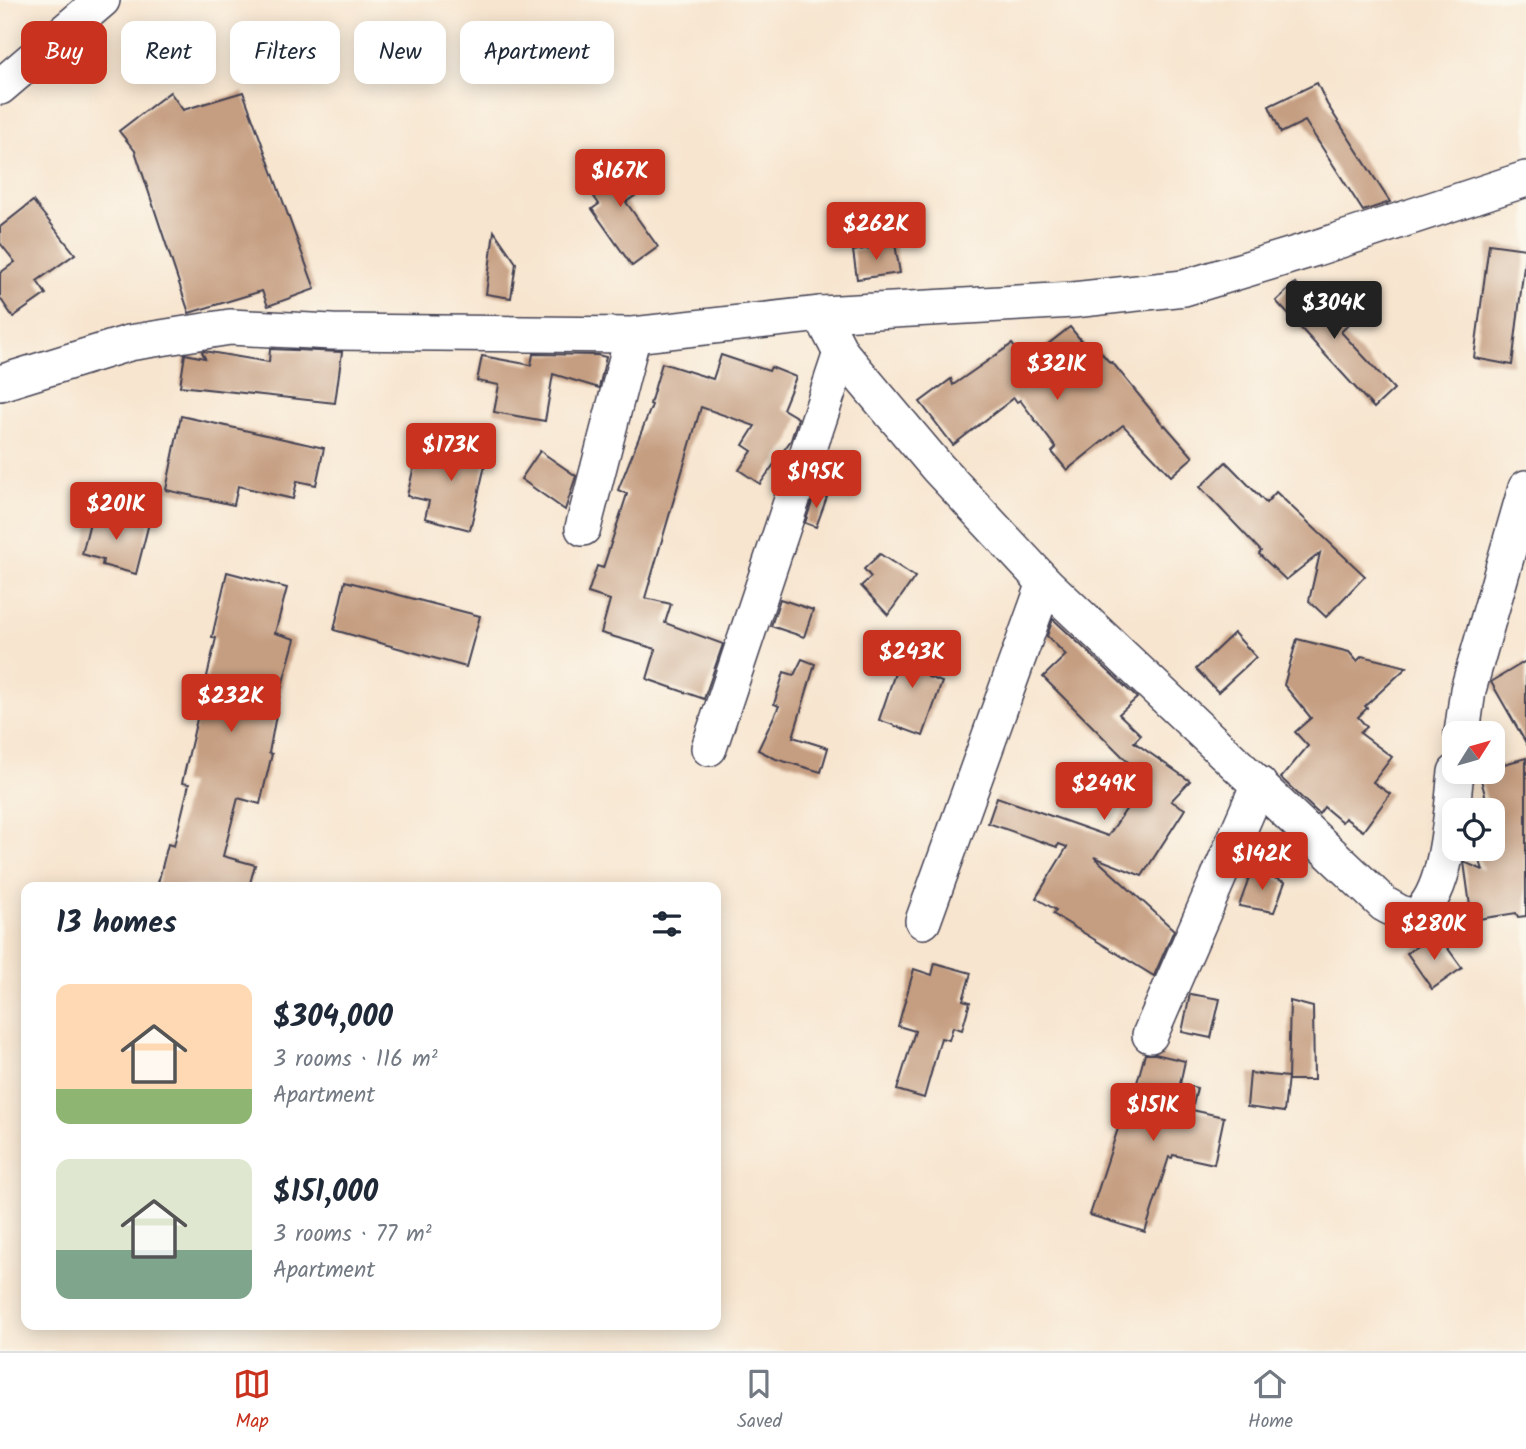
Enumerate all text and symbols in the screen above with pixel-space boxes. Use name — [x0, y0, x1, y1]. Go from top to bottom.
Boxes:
chip: Buy — [21, 21, 107, 84]
chip: Rent — [121, 21, 216, 84]
chip: Filters — [230, 21, 340, 84]
chip: New — [354, 21, 446, 84]
chip: Apartment — [460, 21, 614, 84]
pin: $167K — [571, 150, 669, 209]
text: $167K — [591, 154, 649, 190]
pin: $262K — [827, 202, 925, 262]
text: $262K — [843, 207, 909, 243]
pin: $304K — [1285, 282, 1383, 341]
text: $304K — [1302, 286, 1366, 322]
pin: $321K — [1008, 342, 1106, 402]
text: $321K — [1027, 347, 1087, 383]
pin: $173K — [402, 424, 500, 483]
text: $173K — [422, 428, 480, 464]
pin: $195K — [767, 450, 865, 510]
text: $195K — [787, 455, 845, 491]
pin: $201K — [67, 482, 165, 542]
text: $201K — [86, 487, 146, 523]
pin: $243K — [863, 630, 961, 690]
text: $243K — [879, 635, 945, 671]
pin: $232K — [182, 674, 280, 734]
text: $232K — [198, 679, 264, 715]
north arrow — [1442, 721, 1505, 784]
map controls — [1442, 721, 1505, 861]
pin: $249K — [1055, 762, 1153, 822]
text: $249K — [1071, 767, 1137, 803]
button: locate — [1442, 798, 1505, 861]
pin: $142K — [1213, 832, 1311, 892]
text: $142K — [1232, 837, 1292, 873]
text: 13 homes — [56, 900, 177, 948]
pin: $280K — [1385, 902, 1483, 962]
icon: filters — [648, 905, 686, 943]
text: $280K — [1401, 907, 1467, 943]
text: $304,000 — [273, 994, 393, 1042]
icon: home — [112, 1012, 196, 1096]
text: 3 rooms · 116 m² — [273, 1042, 438, 1078]
text: Apartment — [273, 1078, 375, 1114]
pin: $151K — [1104, 1084, 1202, 1143]
text: $151K — [1127, 1088, 1180, 1124]
text: $151,000 — [273, 1169, 378, 1217]
icon: home — [112, 1187, 196, 1271]
text: 3 rooms · 77 m² — [273, 1217, 432, 1253]
text: Apartment — [273, 1253, 375, 1289]
tab: Map — [233, 1365, 271, 1437]
tab: Saved — [737, 1365, 782, 1437]
tab: Home — [1248, 1365, 1293, 1437]

